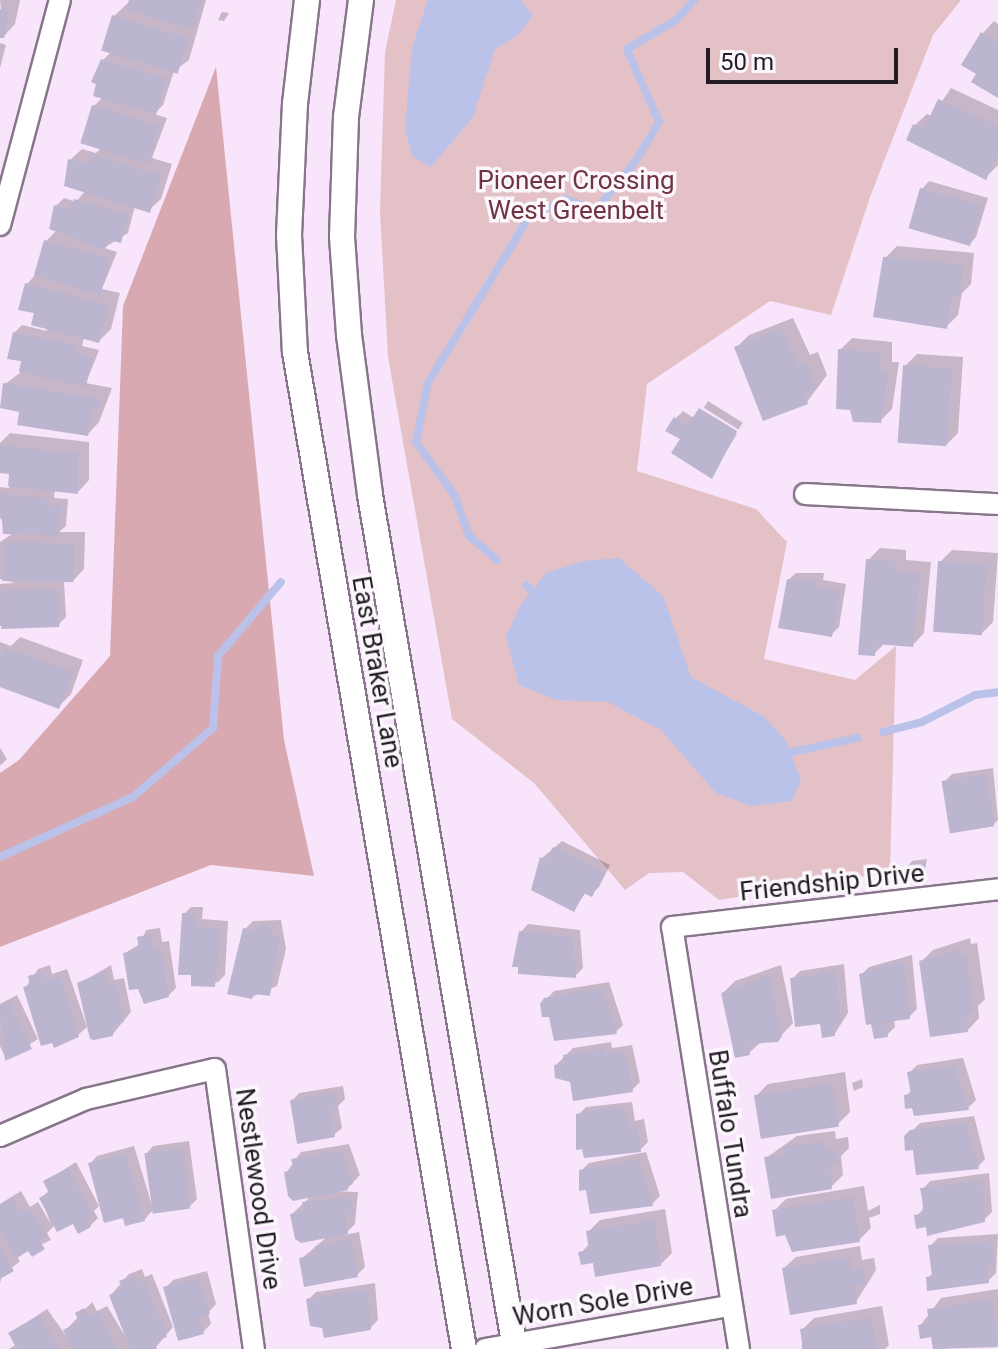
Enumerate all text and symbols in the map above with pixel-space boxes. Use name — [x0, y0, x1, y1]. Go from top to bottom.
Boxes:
scale bar — [710, 32, 902, 82]
text: 50 m — [720, 48, 774, 76]
park label: Pioneer Crossing West Greenbelt — [477, 165, 675, 226]
street label: East Braker Lane — [345, 574, 409, 770]
street label: Friendship Drive — [738, 858, 926, 908]
street label: Buffalo Tundra — [701, 1047, 759, 1221]
street label: Nestlewood Drive — [228, 1086, 288, 1292]
street label: Worn Sole Drive — [510, 1271, 696, 1333]

